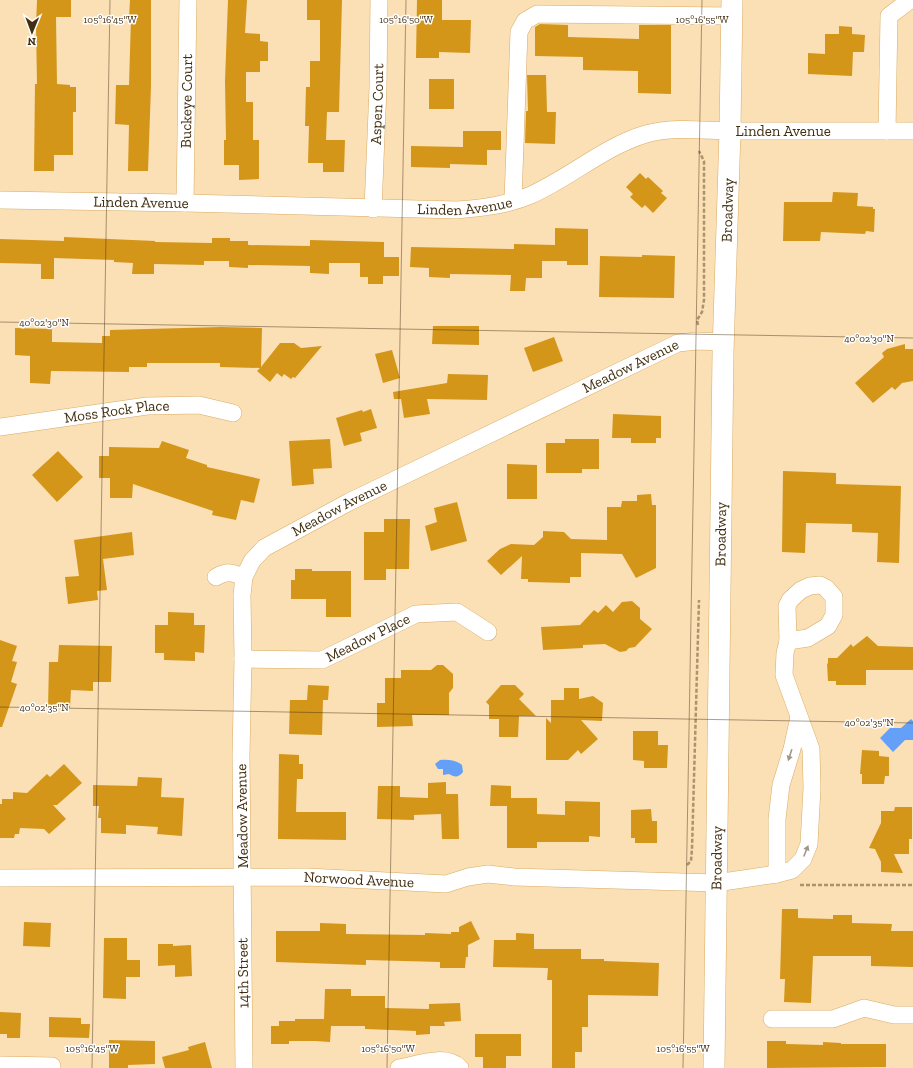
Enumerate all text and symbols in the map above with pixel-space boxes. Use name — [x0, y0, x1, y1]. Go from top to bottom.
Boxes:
north arrow — [12, 12, 52, 52]
text: 105°16'45"W — [84, 14, 137, 26]
text: 105°16'50"W — [379, 14, 433, 26]
text: 105°16'55"W — [675, 14, 729, 26]
text: N — [27, 35, 36, 48]
street label: Buckeye Court — [177, 53, 196, 148]
street label: Aspen Court — [367, 63, 387, 145]
street label: Linden Avenue — [735, 122, 831, 140]
street label: Broadway — [717, 177, 738, 243]
street label: Linden Avenue — [93, 193, 189, 212]
street label: Linden Avenue — [417, 193, 514, 219]
text: 40°02'30"N — [19, 317, 69, 329]
text: 40°02'30"N — [844, 333, 894, 345]
street label: Meadow Avenue — [579, 335, 682, 397]
street label: Moss Rock Place — [63, 397, 170, 427]
street label: Meadow Avenue — [289, 476, 390, 540]
street label: Broadway — [711, 501, 730, 566]
street label: Meadow Place — [323, 609, 413, 666]
text: 40°02'35"N — [19, 702, 69, 714]
text: 40°02'35"N — [844, 717, 894, 729]
one-way arrow — [787, 750, 793, 762]
street label: Meadow Avenue — [232, 764, 252, 868]
street label: Broadway — [707, 825, 726, 890]
one-way arrow — [803, 846, 809, 857]
street label: Norwood Avenue — [303, 868, 414, 891]
street label: 14th Street — [233, 937, 253, 1008]
text: 105°16'45"W — [66, 1043, 119, 1055]
text: 105°16'50"W — [361, 1043, 415, 1055]
text: 105°16'55"W — [656, 1043, 710, 1055]

